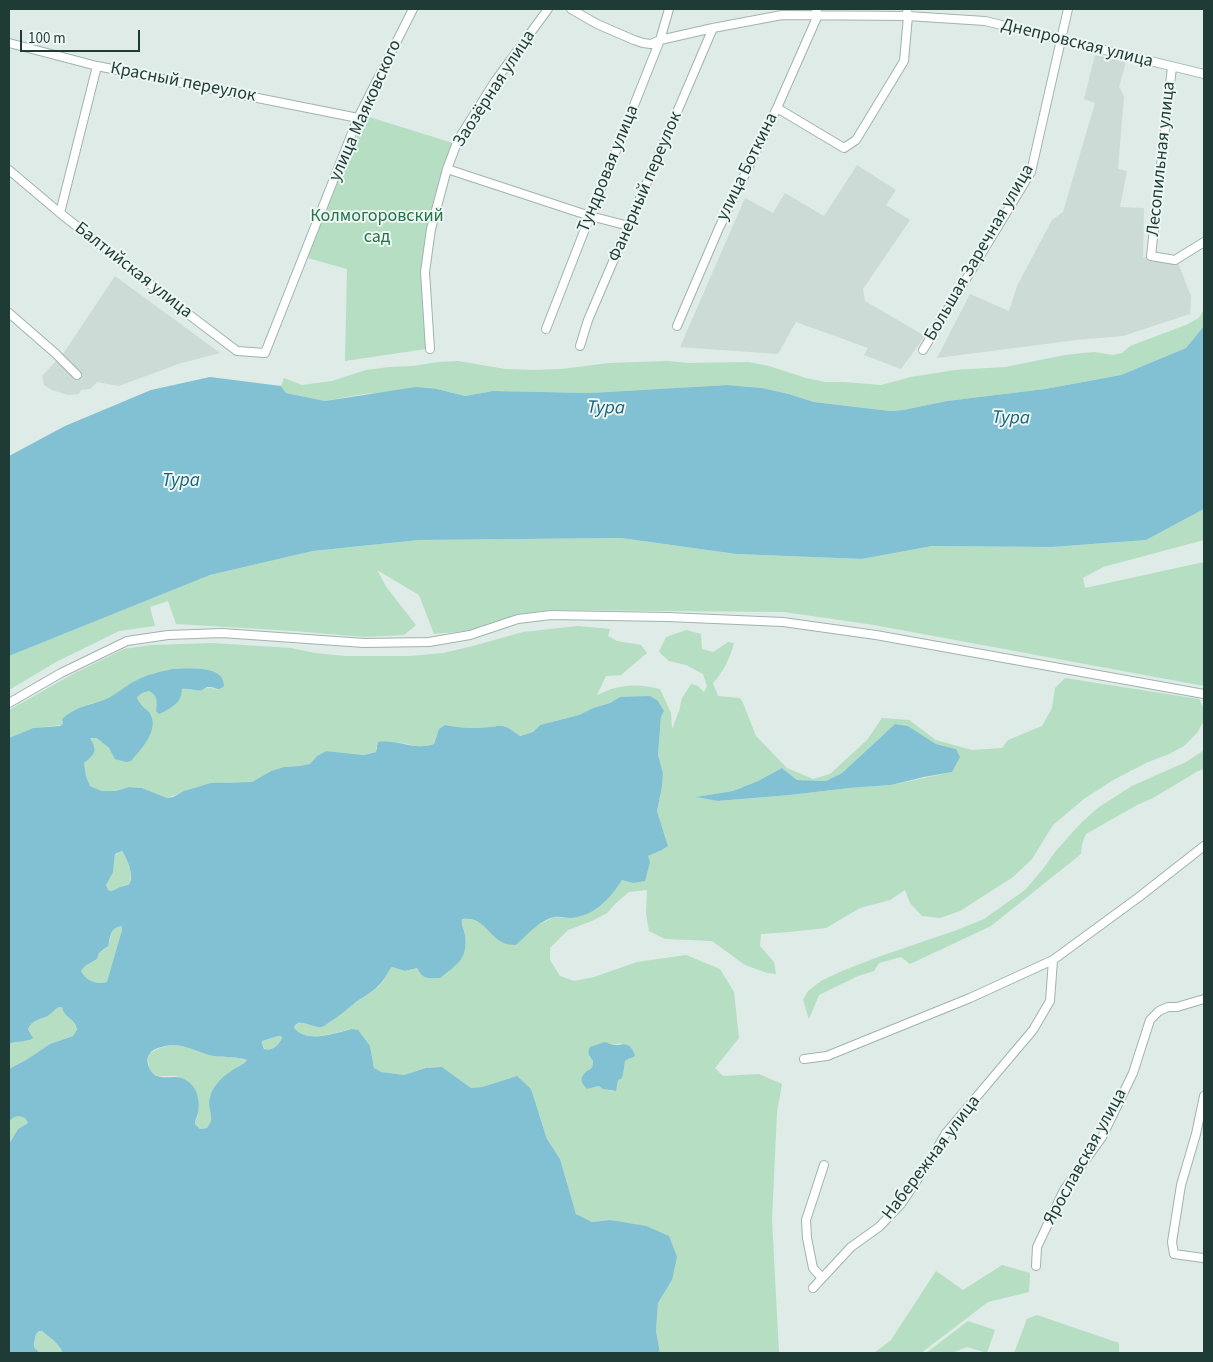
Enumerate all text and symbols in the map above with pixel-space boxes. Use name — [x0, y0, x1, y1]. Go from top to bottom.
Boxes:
street label: Днепровская улица — [999, 15, 1155, 73]
scale bar — [22, 20, 142, 52]
street label: Заозёрная улица — [449, 27, 541, 151]
text: 100 m — [28, 28, 66, 49]
street label: улица Маяковского — [325, 37, 407, 185]
street label: Красный переулок — [108, 58, 258, 108]
street label: Лесопильная улица — [1143, 80, 1181, 238]
street label: Тундровая улица — [574, 102, 644, 236]
street label: Фанерный переулок — [605, 109, 687, 265]
street label: улица Боткина — [713, 110, 783, 224]
street label: Большая Заречная улица — [921, 161, 1039, 345]
park label: Колмогоровский сад — [310, 206, 444, 248]
street label: Балтийская улица — [70, 218, 196, 324]
water label: Тура — [587, 397, 625, 421]
water label: Тура — [992, 407, 1030, 431]
water label: Тура — [162, 471, 200, 493]
street label: Ярославская улица — [1040, 1085, 1132, 1229]
street label: Набережная улица — [878, 1092, 986, 1224]

